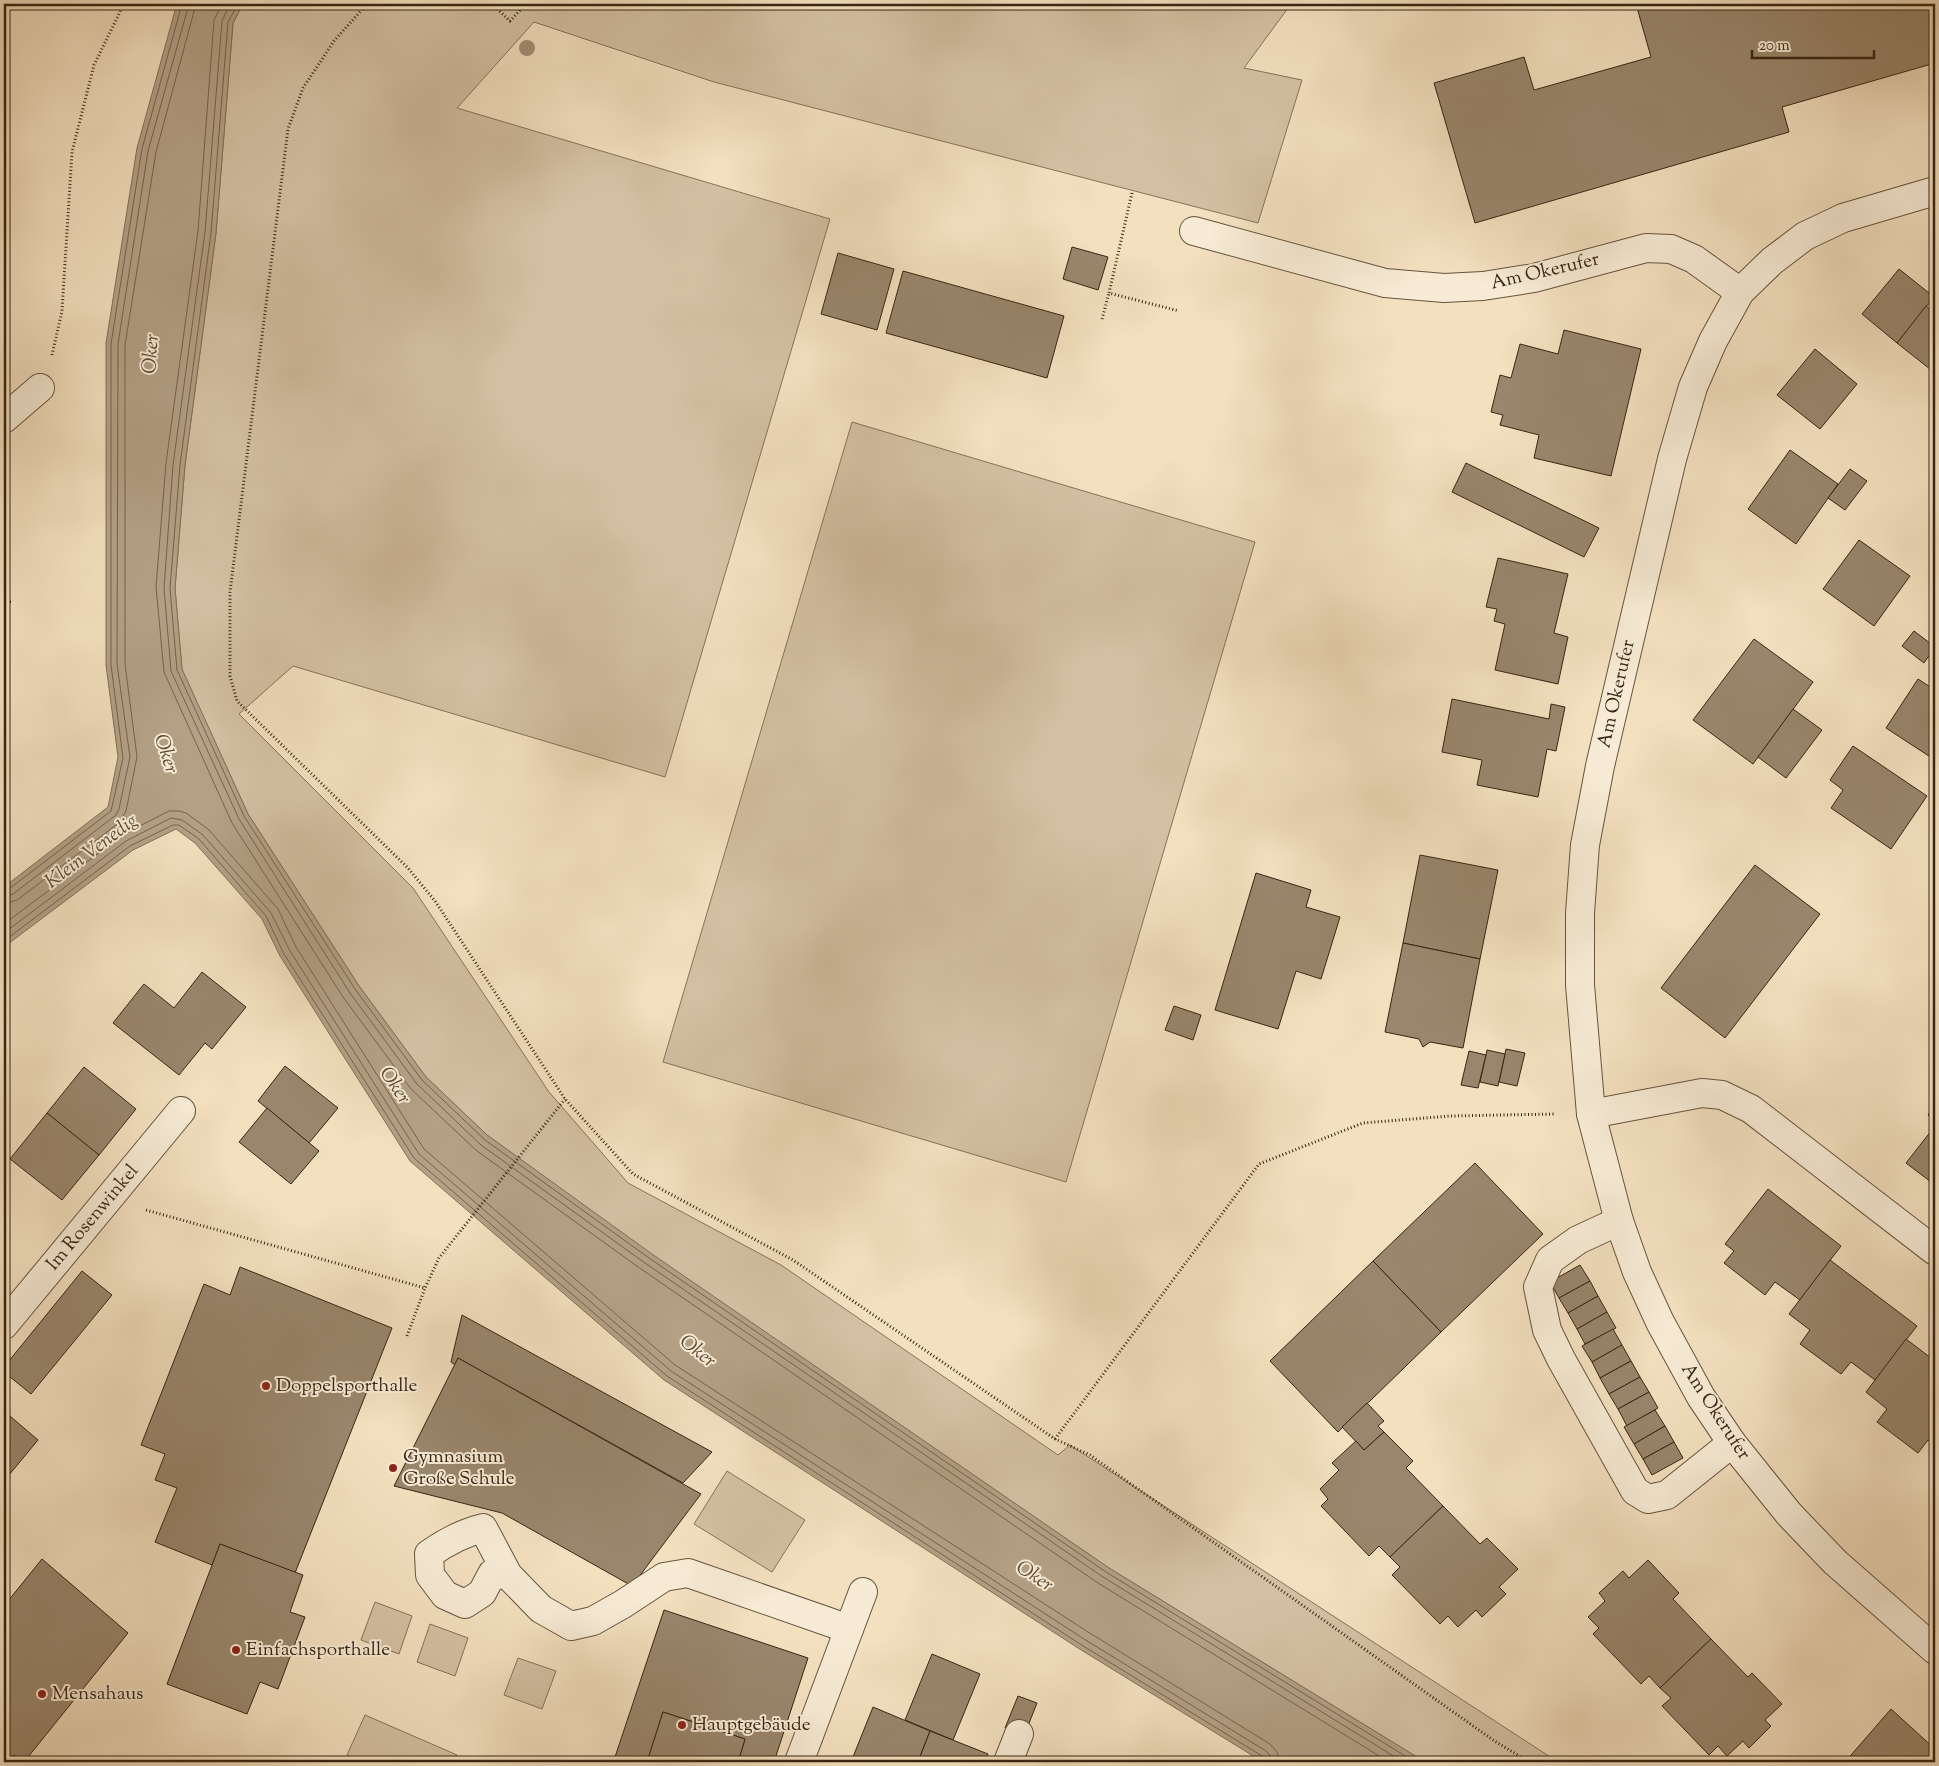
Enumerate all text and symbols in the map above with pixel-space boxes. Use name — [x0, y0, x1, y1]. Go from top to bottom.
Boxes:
scale bar — [1752, 28, 1874, 60]
text: 20 m — [1759, 36, 1790, 57]
street label: Am Okerufer — [1488, 246, 1602, 298]
water label: Oker — [136, 333, 168, 375]
street label: Am Okerufer — [1591, 637, 1643, 751]
water label: Oker — [145, 731, 185, 777]
water label: Klein Venedig — [39, 807, 145, 897]
water label: Oker — [371, 1061, 417, 1111]
street label: Im Rosenwinkel — [40, 1159, 146, 1277]
water label: Oker — [672, 1328, 722, 1376]
street label: Am Okerufer — [1674, 1358, 1756, 1466]
place label: Doppelsporthalle — [276, 1373, 418, 1400]
marker: Doppelsporthalle — [260, 1380, 272, 1392]
place label: Gymnasium Große Schule — [403, 1444, 515, 1493]
marker: Gymnasium Große Schule — [387, 1462, 399, 1474]
water label: Oker — [1009, 1554, 1059, 1600]
place label: Einfachsporthalle — [246, 1637, 390, 1664]
marker: Einfachsporthalle — [230, 1644, 242, 1656]
place label: Mensahaus — [52, 1681, 144, 1708]
marker: Mensahaus — [36, 1688, 48, 1700]
place label: Hauptgebäude — [692, 1712, 811, 1739]
marker: Hauptgebäude — [676, 1719, 688, 1731]

